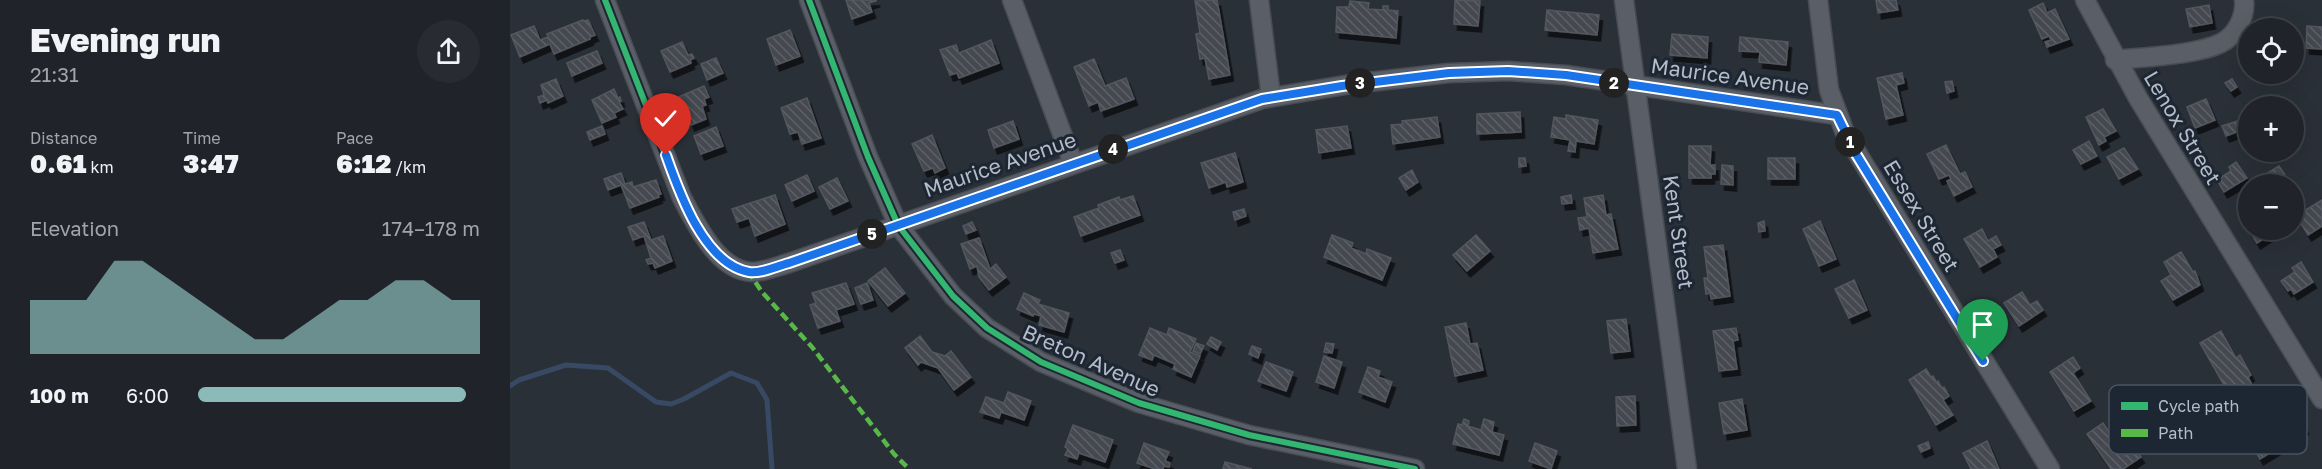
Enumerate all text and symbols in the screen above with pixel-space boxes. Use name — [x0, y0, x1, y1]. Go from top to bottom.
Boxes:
map controls — [2238, 18, 2304, 240]
button: locate — [2238, 18, 2304, 84]
text: Evening run — [30, 20, 221, 59]
button: share — [417, 20, 480, 83]
street label: Maurice Avenue — [1649, 52, 1811, 100]
text: 21:31 — [30, 62, 79, 86]
street label: Lenox Street — [2139, 66, 2227, 189]
pin: 3 — [1345, 68, 1375, 98]
pin: 2 — [1599, 68, 1629, 98]
text: 3 — [1355, 73, 1365, 93]
text: 2 — [1609, 73, 1619, 93]
pin — [640, 93, 691, 155]
button: + — [2238, 96, 2304, 162]
icon: check — [649, 102, 682, 135]
street label: Maurice Avenue — [920, 126, 1079, 202]
pin: 1 — [1835, 127, 1865, 157]
text: Distance — [30, 128, 97, 148]
text: Time — [183, 128, 221, 148]
text: Pace — [336, 128, 373, 148]
text: 1 — [1846, 132, 1854, 152]
pin: 4 — [1098, 134, 1128, 164]
text: 4 — [1108, 139, 1118, 159]
text: 0.61 — [30, 148, 86, 179]
text: 3:47 — [183, 148, 239, 179]
text: 6:12 — [336, 148, 391, 179]
street label: Essex Street — [1878, 155, 1965, 276]
text: km — [86, 157, 114, 177]
text: /km — [391, 157, 426, 177]
street label: Kent Street — [1658, 173, 1700, 290]
button: − — [2238, 174, 2304, 240]
text: Elevation — [30, 216, 119, 240]
text: 174–178 m — [382, 216, 480, 240]
pin: 5 — [857, 219, 887, 249]
text: 5 — [867, 224, 877, 244]
pin — [1957, 299, 2008, 361]
icon: arrive — [1966, 308, 1999, 341]
street label: Breton Avenue — [1019, 318, 1164, 402]
text: 100 m — [30, 383, 89, 407]
text: 6:00 — [126, 383, 169, 407]
legend — [2109, 385, 2307, 454]
text: Cycle path — [2158, 396, 2239, 416]
text: Path — [2158, 423, 2193, 443]

